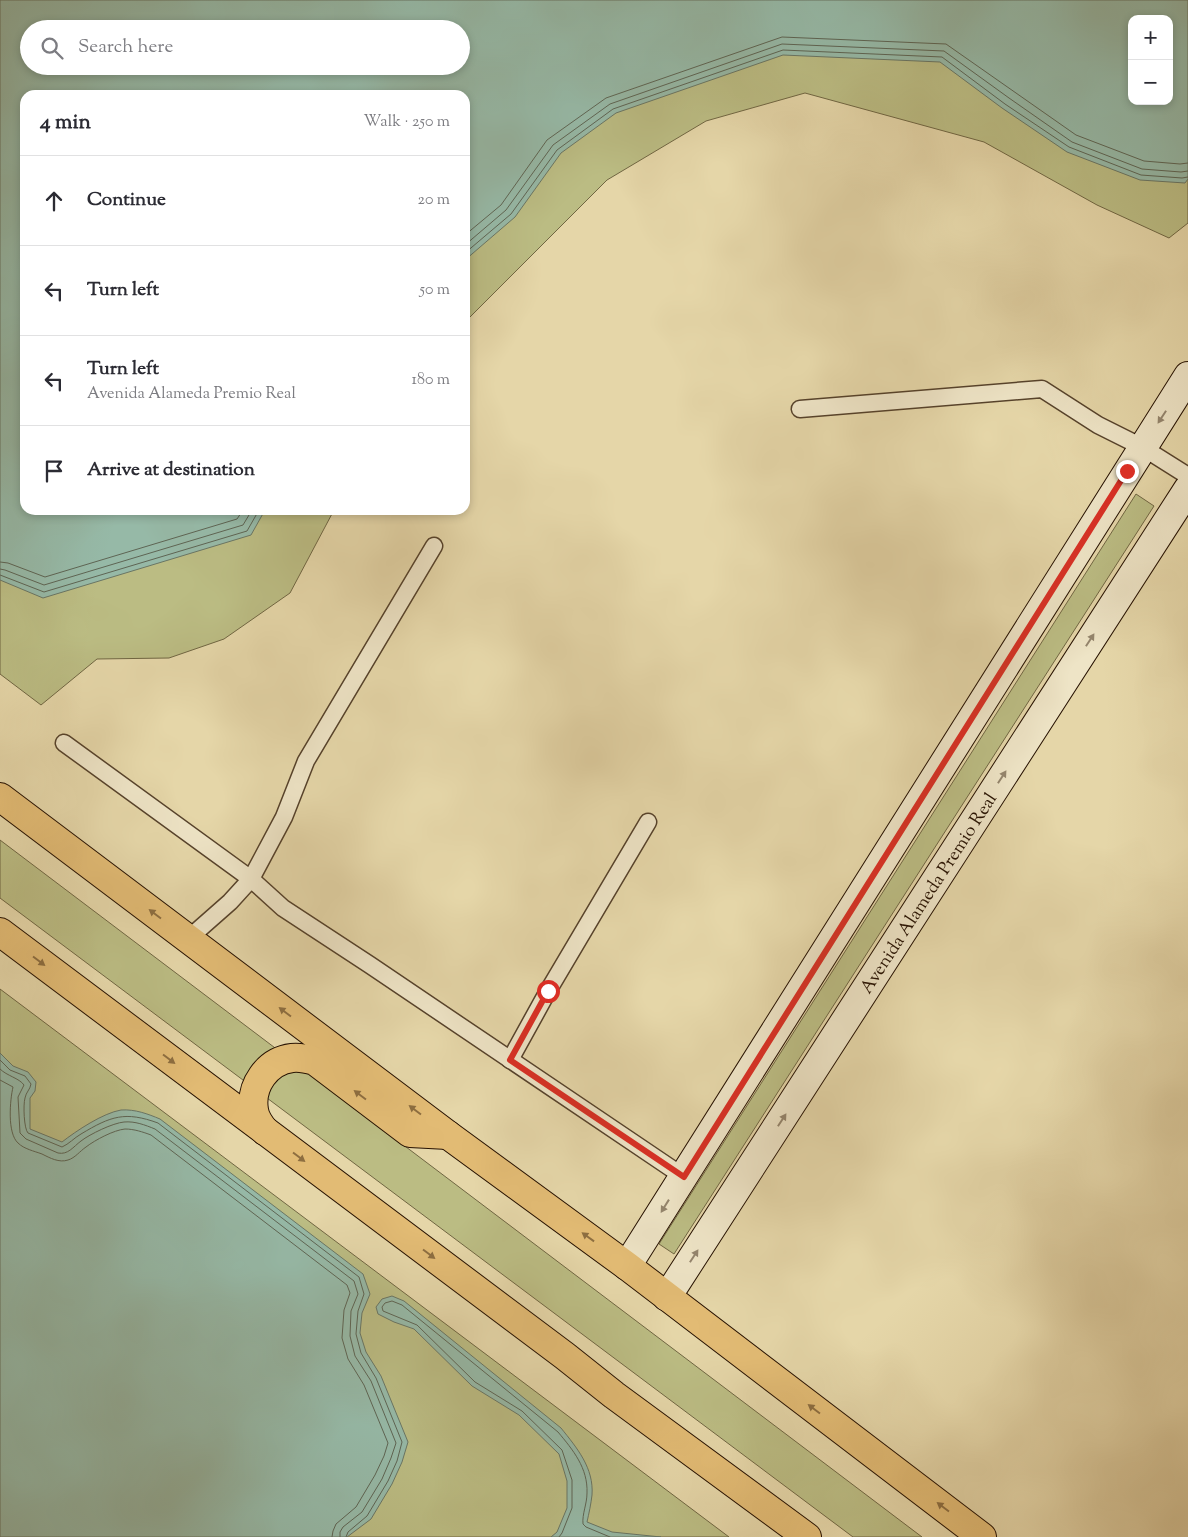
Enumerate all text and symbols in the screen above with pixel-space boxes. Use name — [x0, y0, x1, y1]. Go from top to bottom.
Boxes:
map controls — [1128, 15, 1173, 105]
button: + — [1128, 15, 1173, 60]
search box — [20, 20, 470, 75]
icon: search — [38, 34, 66, 62]
text: Search here — [78, 34, 173, 61]
button: − — [1128, 60, 1173, 105]
text: 4 min — [40, 108, 91, 138]
text: Walk · 250 m — [364, 111, 450, 134]
icon: ahead — [40, 187, 68, 215]
text: Continue — [87, 187, 166, 214]
text: 20 m — [417, 189, 450, 212]
icon: left — [40, 277, 68, 305]
text: Turn left — [87, 277, 159, 304]
text: 50 m — [419, 279, 450, 302]
text: Turn left — [87, 356, 159, 383]
icon: left — [40, 367, 68, 395]
text: 180 m — [411, 369, 450, 392]
text: Avenida Alameda Premio Real — [87, 383, 296, 406]
one-way arrow — [1157, 410, 1166, 423]
icon: arrive — [40, 457, 68, 485]
text: Arrive at destination — [87, 457, 255, 484]
route end — [1116, 460, 1139, 483]
one-way arrow — [1085, 634, 1095, 647]
one-way arrow — [997, 770, 1007, 784]
street label: Avenida Alameda Premio Real — [855, 788, 1005, 1000]
one-way arrow — [148, 909, 162, 919]
one-way arrow — [32, 956, 45, 967]
route start — [537, 980, 560, 1003]
one-way arrow — [279, 1006, 292, 1017]
one-way arrow — [162, 1054, 176, 1064]
one-way arrow — [353, 1090, 367, 1100]
one-way arrow — [409, 1104, 422, 1115]
one-way arrow — [777, 1113, 786, 1126]
one-way arrow — [292, 1151, 305, 1162]
one-way arrow — [661, 1200, 670, 1213]
one-way arrow — [581, 1232, 594, 1242]
one-way arrow — [422, 1249, 436, 1259]
one-way arrow — [689, 1250, 699, 1263]
one-way arrow — [807, 1404, 821, 1414]
one-way arrow — [937, 1502, 950, 1513]

